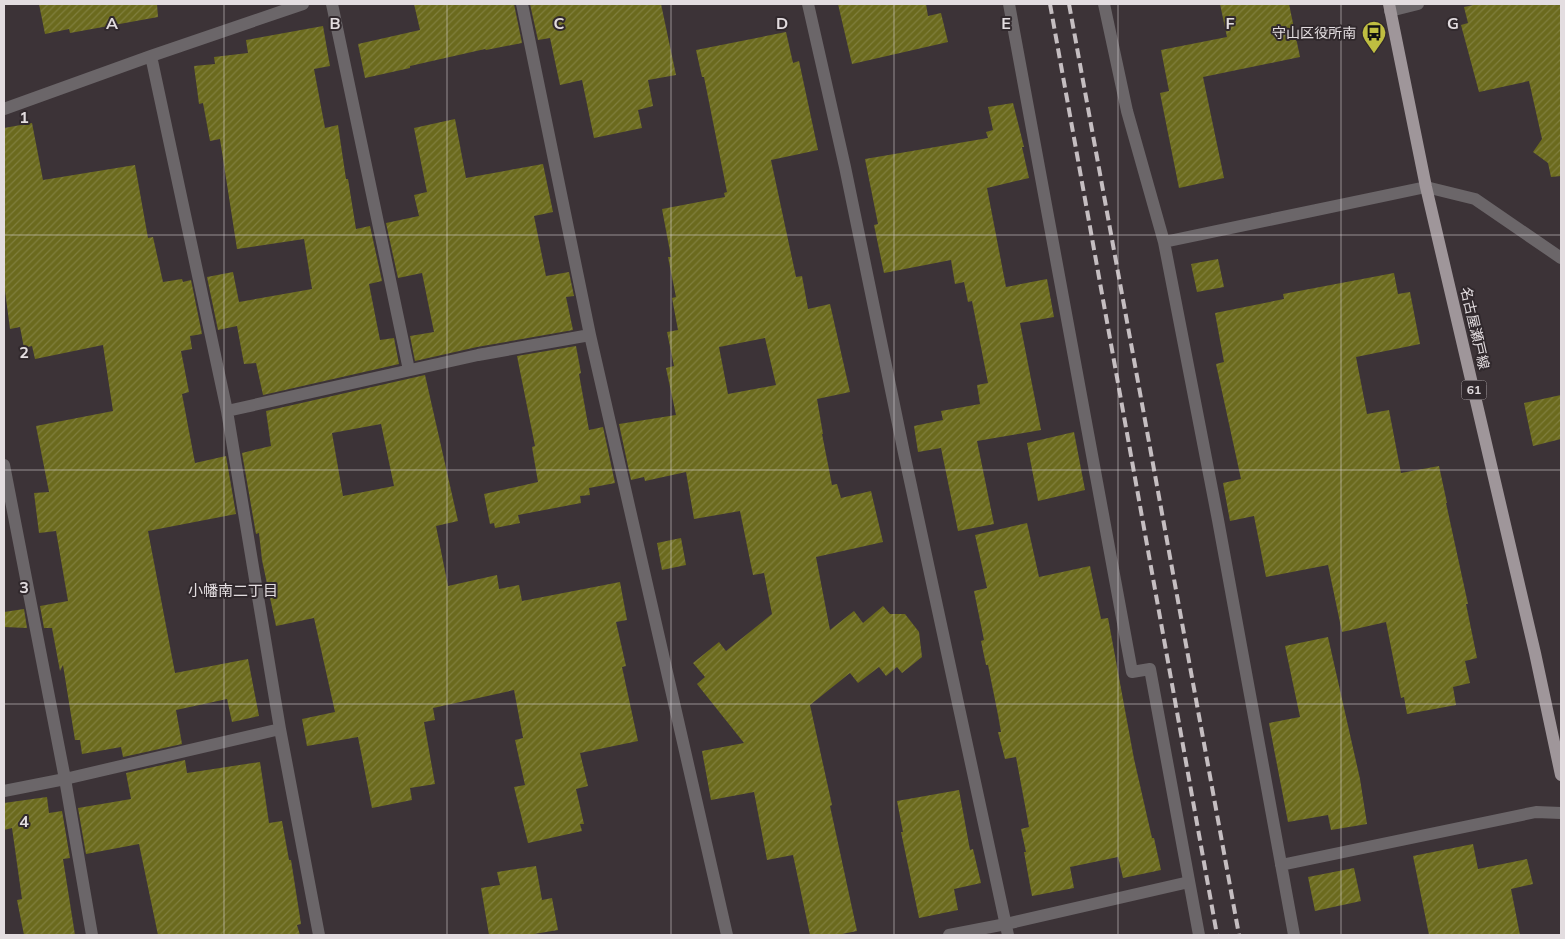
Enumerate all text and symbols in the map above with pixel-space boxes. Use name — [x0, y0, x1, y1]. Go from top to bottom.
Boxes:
text: A — [106, 13, 118, 33]
text: B — [329, 13, 341, 33]
text: C — [554, 13, 565, 33]
text: D — [776, 13, 788, 33]
text: E — [1001, 13, 1011, 33]
text: F — [1225, 13, 1235, 33]
text: G — [1447, 13, 1459, 33]
bus stop icon: 守山区役所南 — [1361, 20, 1387, 54]
place label: 守山区役所南 — [1272, 24, 1356, 42]
text: 1 — [19, 107, 29, 127]
street label: 名古屋瀬戸線 — [1457, 285, 1493, 371]
text: 2 — [19, 342, 29, 362]
road number: 61 — [1462, 380, 1486, 400]
text: 3 — [19, 577, 29, 597]
district label: 小幡南二丁目 — [188, 581, 278, 600]
text: 4 — [19, 811, 29, 831]

